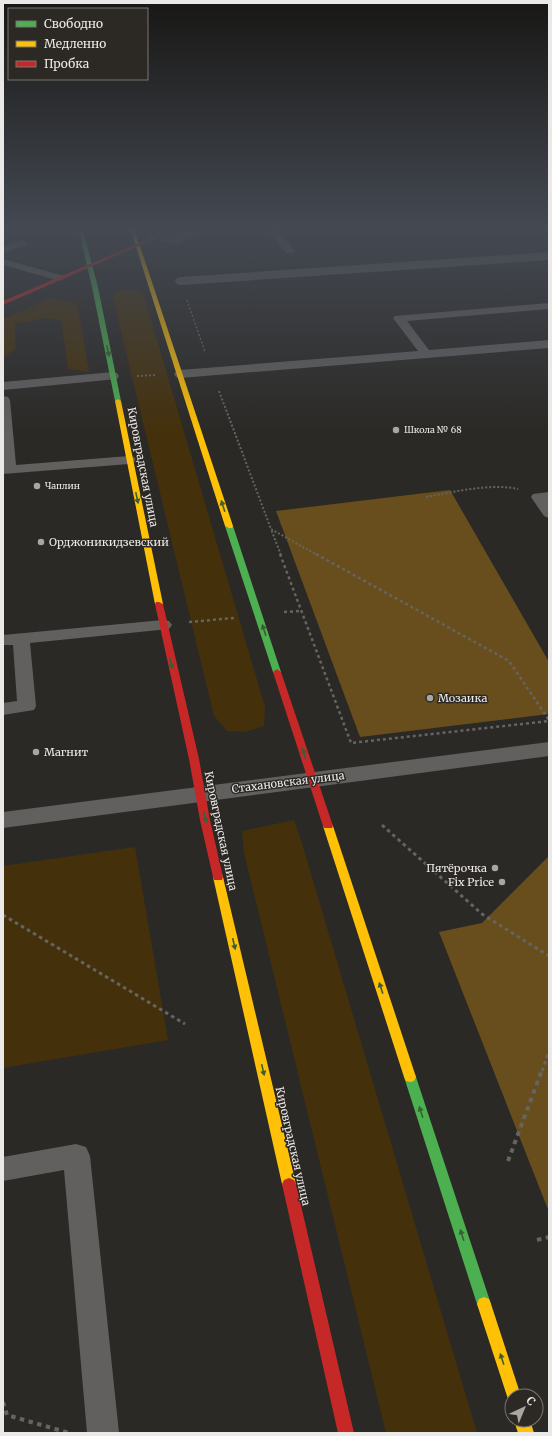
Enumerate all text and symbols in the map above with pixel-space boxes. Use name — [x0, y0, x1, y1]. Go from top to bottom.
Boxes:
legend — [8, 8, 148, 80]
text: Свободно — [44, 16, 103, 31]
text: Медленно — [44, 36, 106, 51]
text: Пробка — [44, 56, 90, 71]
one-way arrow — [105, 345, 111, 357]
street label: Кировградская улица — [125, 406, 161, 528]
place label: Школа № 68 — [404, 424, 462, 435]
marker: Школа № 68 — [391, 425, 401, 435]
place label: Чаплин — [45, 480, 80, 491]
marker: Чаплин — [32, 481, 42, 491]
one-way arrow — [134, 492, 140, 504]
one-way arrow — [220, 500, 226, 512]
place label: Орджоникидзевский — [49, 535, 169, 549]
marker: Орджоникидзевский — [36, 537, 46, 547]
one-way arrow — [261, 624, 267, 636]
one-way arrow — [169, 657, 175, 669]
place label: Мозаика — [438, 691, 487, 705]
marker: Мозаика — [425, 693, 435, 703]
place label: Магнит — [44, 745, 88, 759]
marker: Магнит — [31, 747, 41, 757]
one-way arrow — [301, 747, 307, 759]
street label: Стахановская улица — [231, 768, 345, 796]
street label: Кировградская улица — [202, 770, 241, 892]
one-way arrow — [202, 811, 208, 823]
place label: Пятёрочка — [426, 861, 487, 875]
marker: Пятёрочка — [490, 863, 500, 873]
place label: Fix Price — [448, 875, 494, 889]
marker: Fix Price — [497, 877, 507, 887]
one-way arrow — [231, 938, 237, 950]
one-way arrow — [378, 982, 384, 994]
one-way arrow — [260, 1064, 266, 1077]
street label: Кировградская улица — [272, 1085, 314, 1207]
one-way arrow — [418, 1105, 424, 1117]
one-way arrow — [458, 1229, 464, 1241]
one-way arrow — [499, 1353, 505, 1365]
north arrow — [504, 1388, 544, 1428]
text: С — [523, 1393, 538, 1408]

